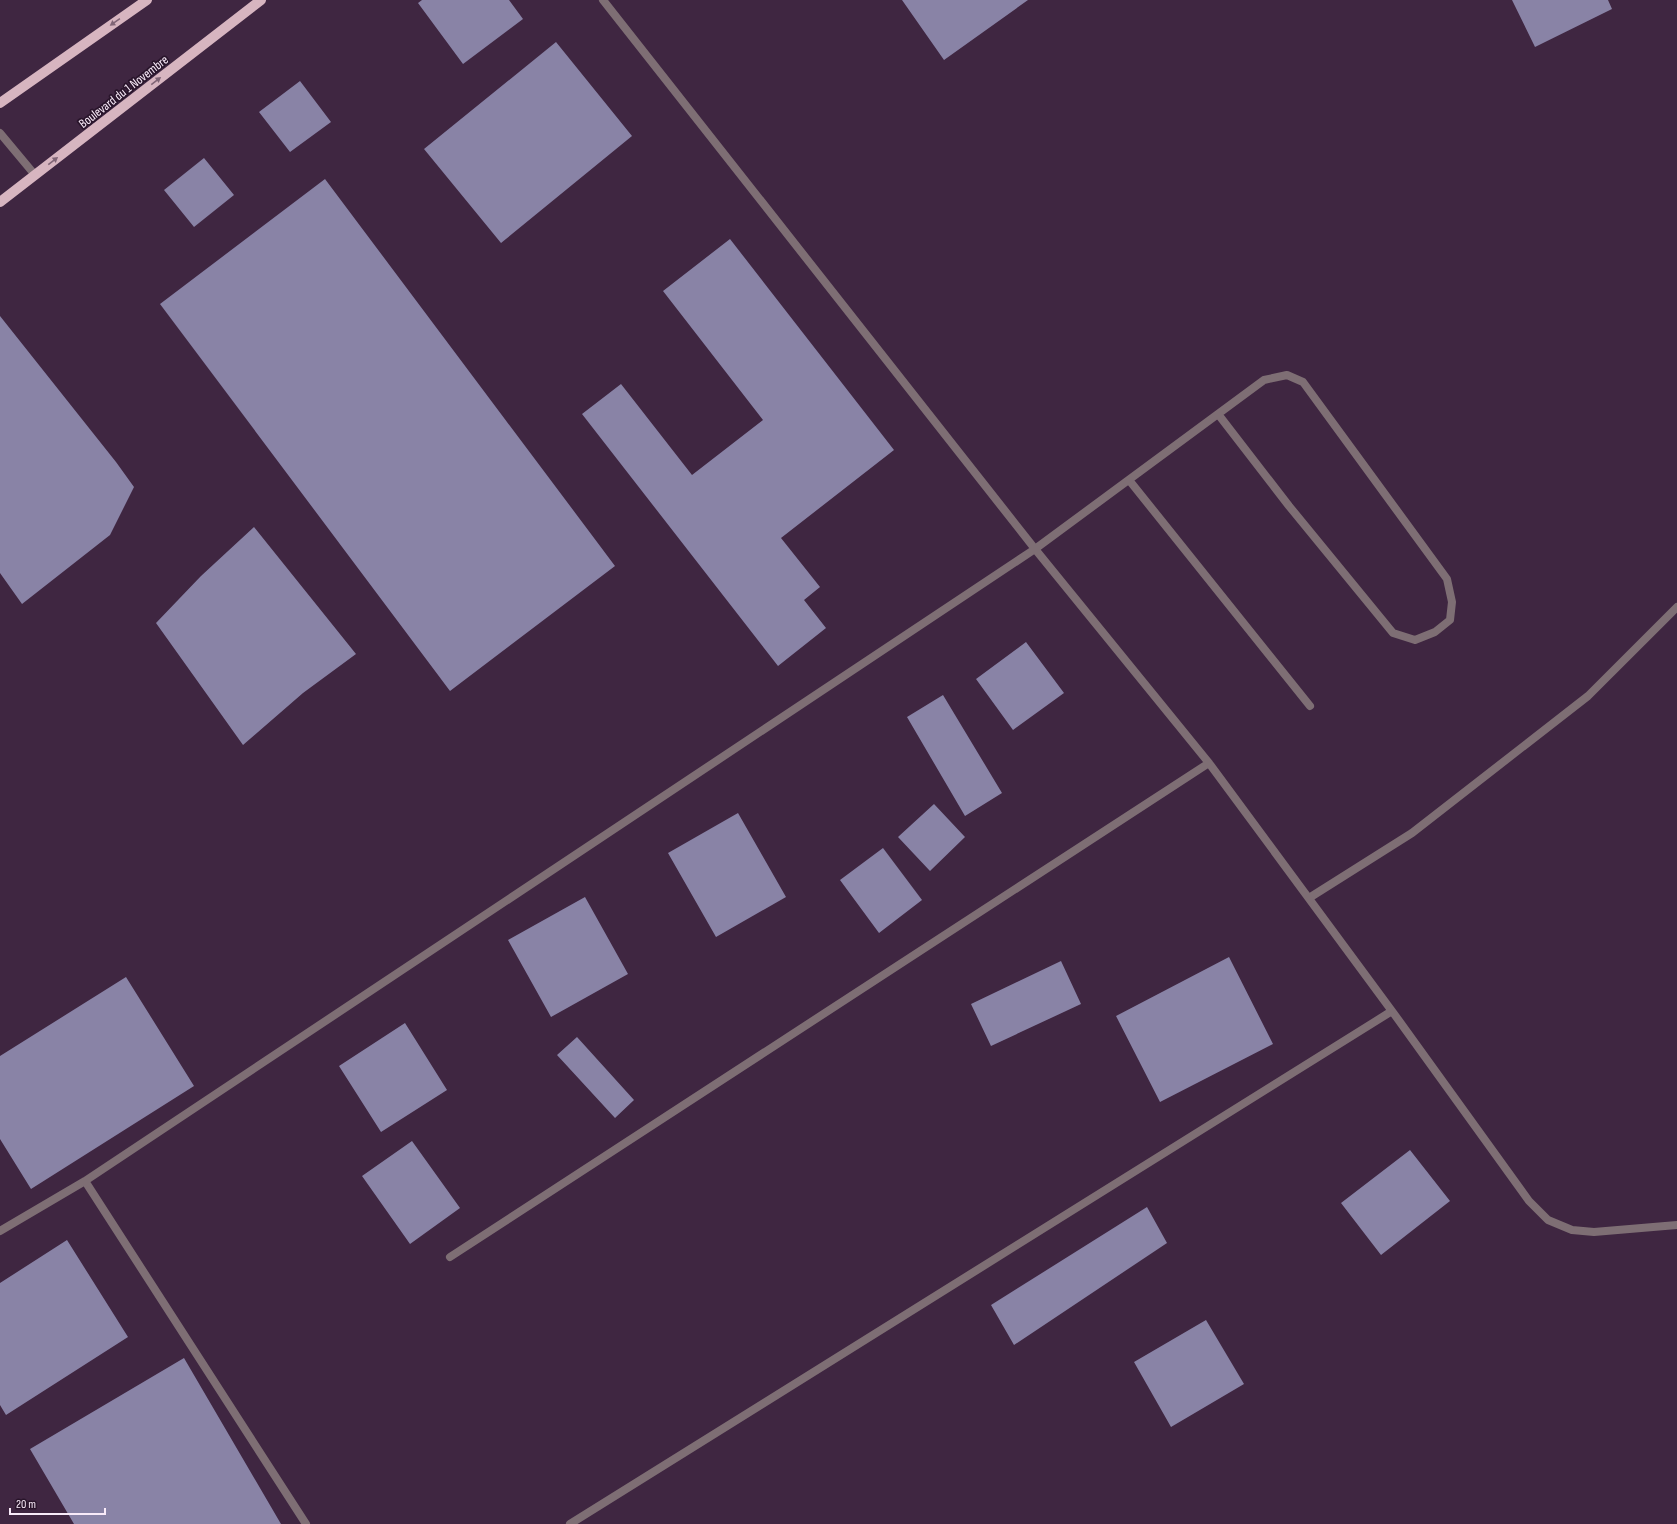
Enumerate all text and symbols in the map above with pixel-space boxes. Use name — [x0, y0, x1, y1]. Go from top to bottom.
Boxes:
one-way arrow — [110, 18, 120, 26]
street label: Boulevard du 1 Novembre — [76, 52, 172, 132]
one-way arrow — [150, 77, 161, 86]
one-way arrow — [47, 156, 58, 165]
scale bar — [10, 1490, 105, 1516]
text: 20 m — [16, 1497, 36, 1512]

